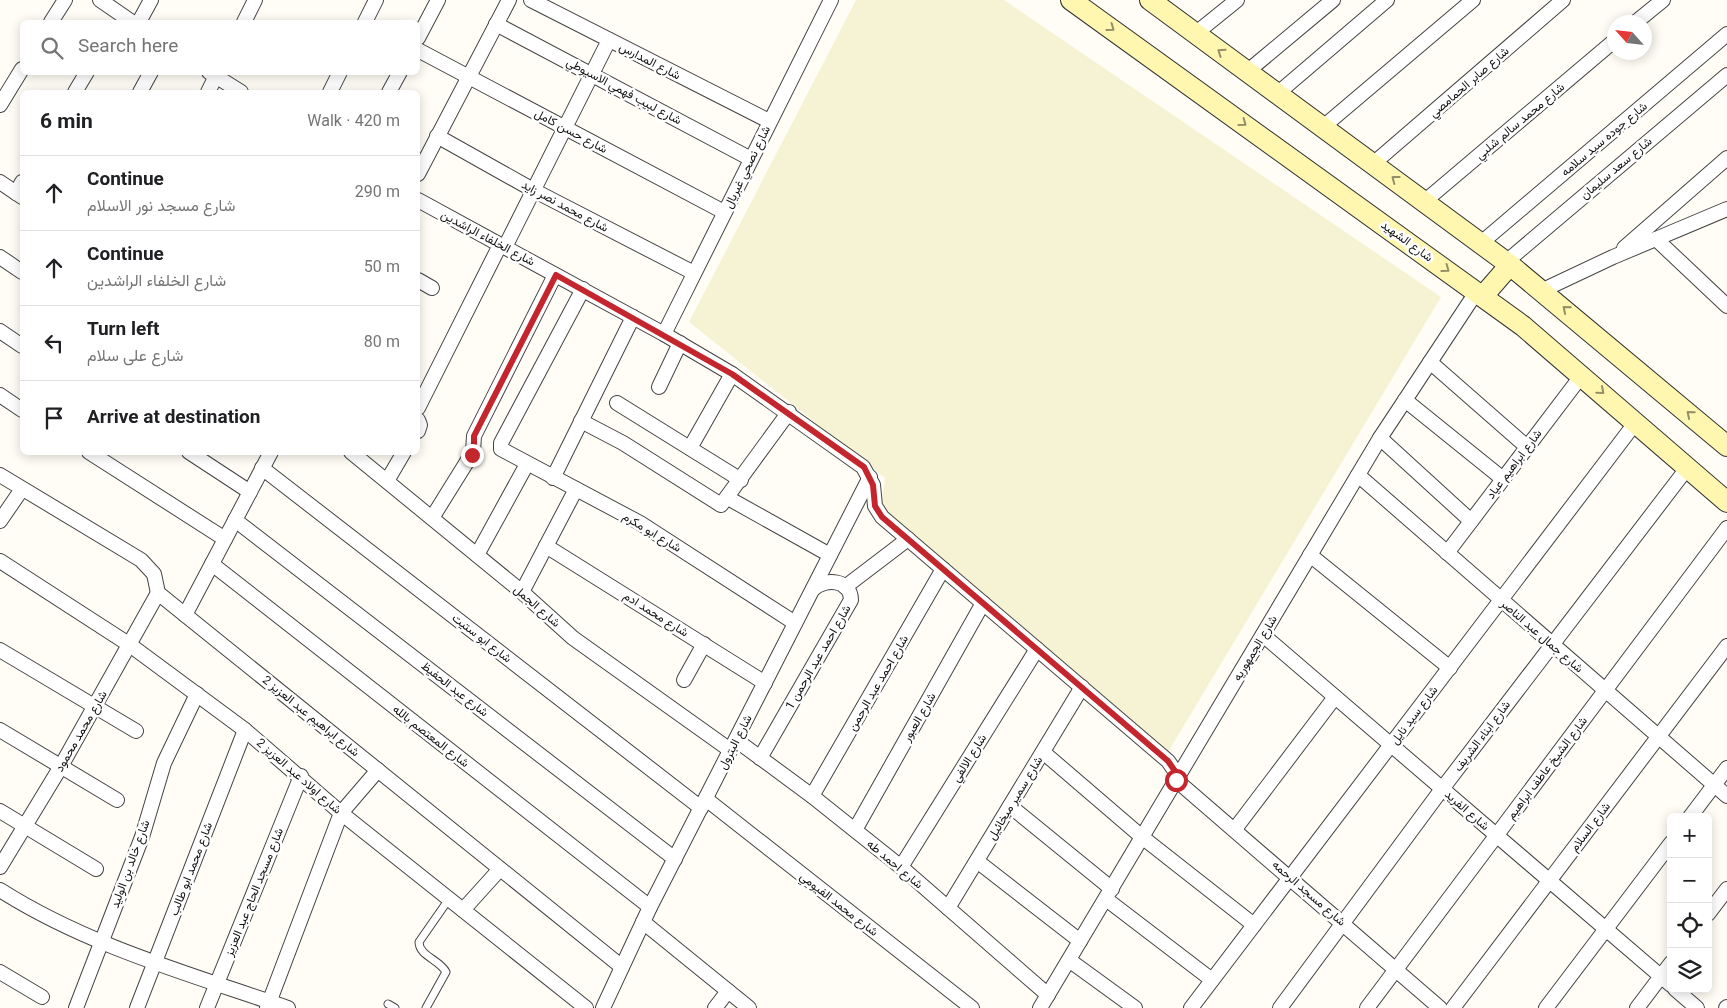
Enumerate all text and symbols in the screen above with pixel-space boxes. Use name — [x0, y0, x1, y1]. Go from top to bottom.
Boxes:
north arrow — [1607, 15, 1652, 60]
search box — [20, 20, 420, 75]
one-way arrow — [1105, 23, 1114, 31]
text: Search here — [78, 33, 178, 62]
icon: search — [38, 34, 66, 62]
street label: شارع المدارس — [616, 39, 683, 85]
street label: شارع صابر الحمامصي — [1426, 43, 1514, 123]
one-way arrow — [1217, 49, 1227, 58]
street label: شارع لبيب فهمي الاسيوطي — [563, 54, 684, 130]
street label: شارع محمد سالم شلبي — [1472, 79, 1569, 165]
street label: شارع جوده سيد سلامه — [1557, 98, 1652, 181]
street label: شارع حسن كامل — [531, 105, 610, 159]
text: 6 min — [40, 106, 93, 139]
text: Walk · 420 m — [307, 110, 400, 135]
one-way arrow — [1237, 117, 1247, 126]
street label: شارع نصحي غبريال — [720, 123, 776, 212]
street label: شارع سعد سليمان — [1577, 133, 1657, 204]
text: Continue — [87, 166, 164, 195]
street label: شارع محمد نصر زايد — [518, 176, 611, 237]
one-way arrow — [1392, 176, 1401, 184]
icon: ahead — [40, 179, 68, 207]
text: 290 m — [355, 181, 400, 206]
text: شارع مسجد نور الاسلام — [87, 195, 235, 220]
street label: شارع الخلفاء الراشدين — [437, 206, 538, 271]
street label: شارع الشهيد — [1377, 217, 1436, 267]
text: Continue — [87, 241, 164, 270]
icon: ahead — [40, 254, 68, 282]
text: 50 m — [364, 256, 400, 281]
one-way arrow — [1440, 263, 1450, 272]
text: شارع الخلفاء الراشدين — [87, 270, 226, 295]
one-way arrow — [1562, 306, 1571, 315]
text: Turn left — [87, 316, 159, 345]
icon: left — [40, 329, 68, 357]
text: 80 m — [364, 331, 400, 356]
text: شارع على سلام — [87, 345, 183, 370]
one-way arrow — [1595, 385, 1604, 394]
icon: arrive — [40, 404, 68, 432]
text: Arrive at destination — [87, 404, 260, 433]
one-way arrow — [1686, 411, 1695, 420]
street label: شارع ابراهيم عياد — [1483, 426, 1547, 503]
route end — [461, 444, 484, 467]
street label: شارع ابو مكرم — [619, 508, 684, 557]
street label: شارع الجمل — [509, 581, 564, 632]
street label: شارع محمد ادم — [619, 588, 692, 642]
street label: شارع جمال عبد الناصر — [1495, 595, 1587, 678]
street label: شارع احمد عبد الرحمن 1 — [782, 602, 856, 713]
street label: شارع ابو ستيت — [448, 610, 515, 668]
street label: شارع الجمهوريه — [1229, 612, 1283, 685]
street label: شارع احمد عبد الرحمن — [844, 632, 914, 735]
street label: شارع عبد الحفيظ — [417, 658, 492, 722]
street label: شارع ابراهيم عبد العزيز 2 — [258, 672, 363, 762]
street label: شارع سيد نايل — [1387, 682, 1443, 749]
street label: شارع محمد محمود — [51, 688, 112, 775]
street label: شارع العبور — [898, 690, 941, 746]
street label: شارع ابناء الشريف — [1450, 697, 1516, 776]
street label: شارع المعتصم بالله — [388, 701, 473, 772]
street label: شارع البترول — [714, 712, 757, 773]
street label: شارع الشيخ عاطف ابراهيم — [1503, 713, 1593, 824]
street label: شارع الالفي — [948, 731, 992, 786]
street label: شارع اولاد عبد العزيز 2 — [252, 735, 345, 819]
street label: شارع سمير ميخائيل — [984, 753, 1048, 844]
route start — [1165, 769, 1188, 792]
street label: شارع الفريد — [1440, 786, 1493, 835]
street label: شارع السلام — [1566, 799, 1615, 856]
map controls — [1667, 813, 1712, 993]
button: + — [1667, 813, 1712, 858]
street label: شارع خالد بن الوليد — [107, 818, 155, 911]
street label: شارع محمد ابو طالب — [166, 820, 218, 919]
street label: شارع مسجد الحاج عبد العزيز — [221, 825, 289, 960]
street label: شارع احمد طه — [862, 836, 926, 894]
street label: شارع مسجد الرحمه — [1267, 857, 1349, 931]
button: − — [1667, 858, 1712, 903]
street label: شارع محمد الفيومي — [795, 868, 882, 941]
button: locate — [1667, 903, 1712, 948]
button: layers — [1667, 948, 1712, 993]

